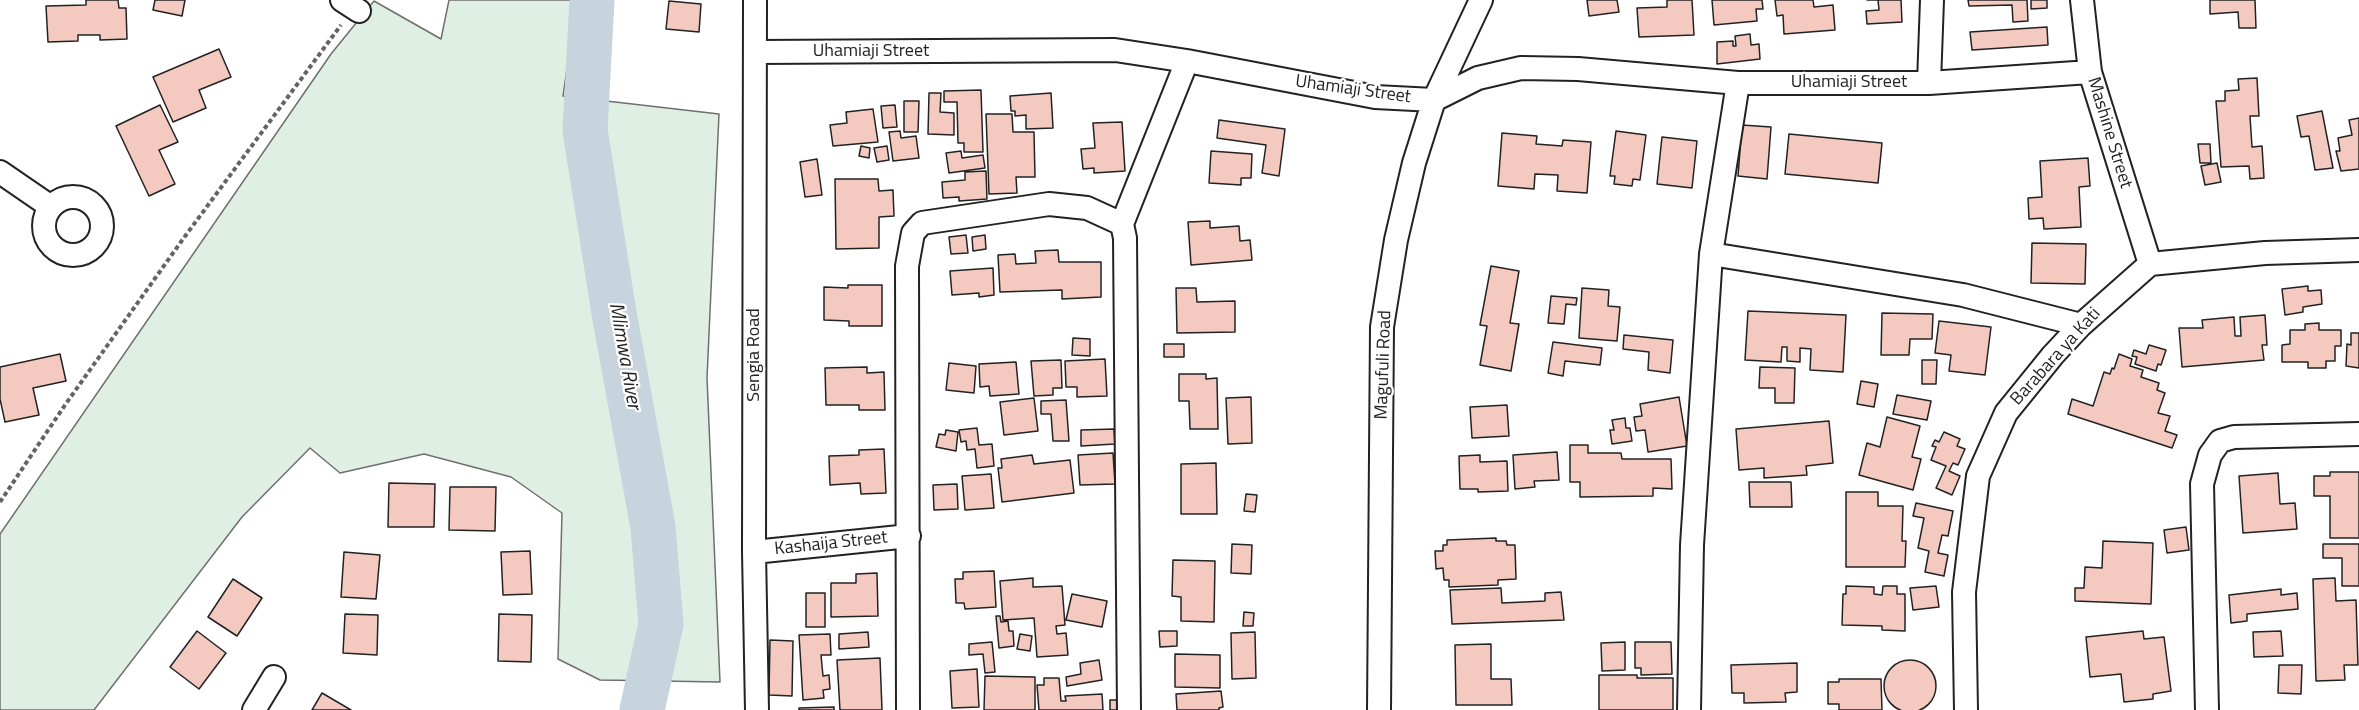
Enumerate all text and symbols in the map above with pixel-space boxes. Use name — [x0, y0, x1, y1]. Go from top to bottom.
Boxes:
street label: Uhamiaji Street — [813, 41, 929, 63]
street label: Uhamiaji Street — [1294, 71, 1412, 109]
street label: Uhamiaji Street — [1791, 72, 1907, 94]
street label: Mashine Street — [2082, 75, 2136, 191]
water label: Mlimwa River — [603, 301, 645, 411]
street label: Barabara ya Kati — [2006, 304, 2106, 410]
street label: Sengia Road — [744, 308, 766, 402]
street label: Magufuli Road — [1371, 310, 1397, 420]
street label: Kashaija Street — [773, 527, 889, 561]

